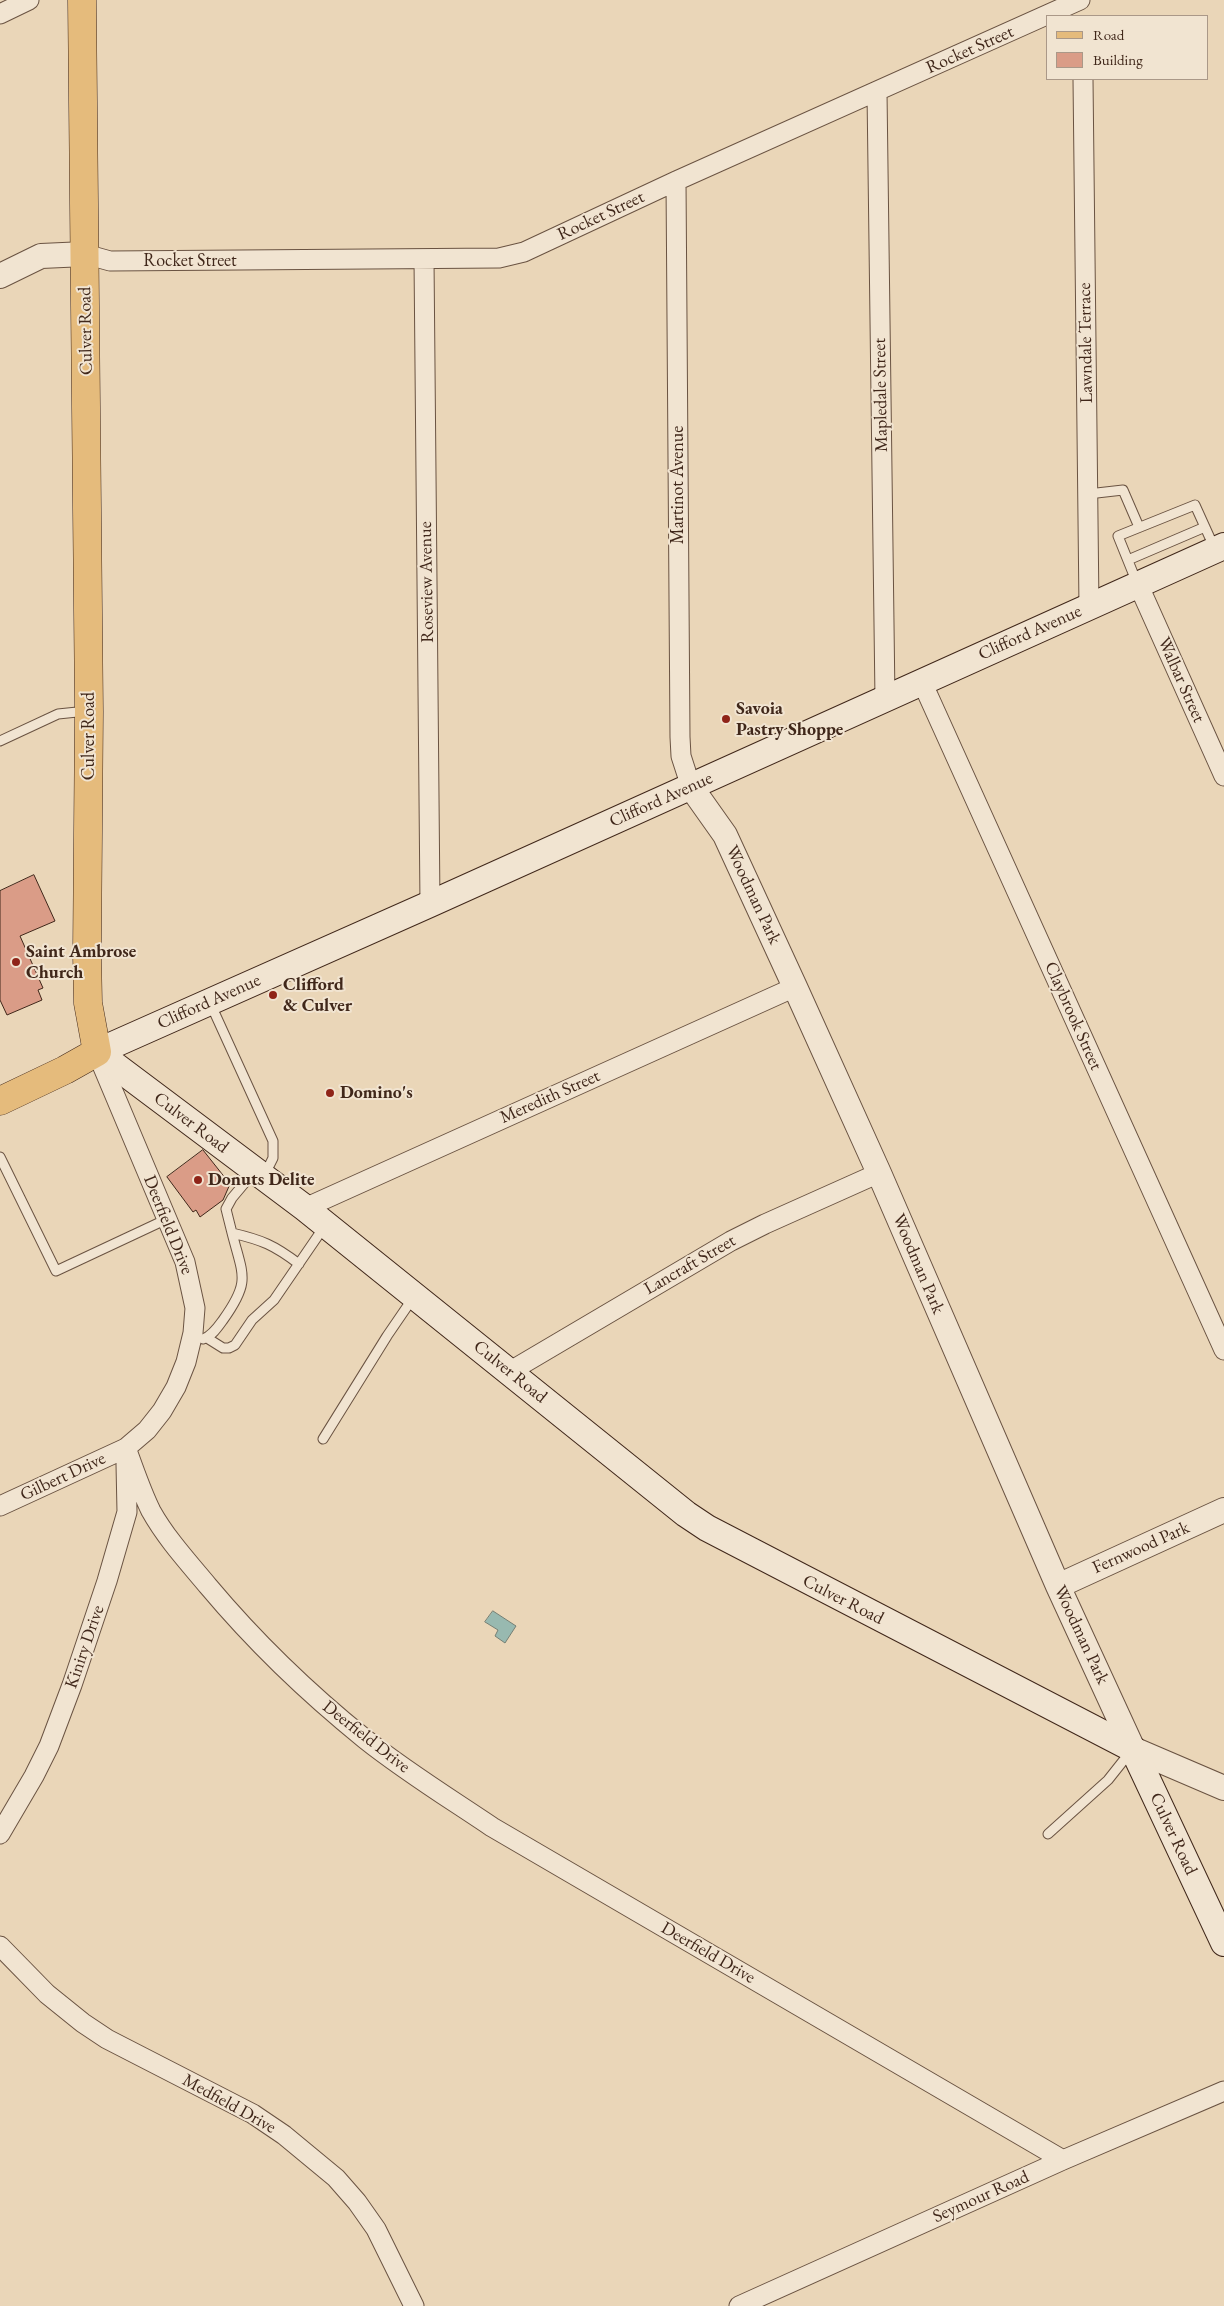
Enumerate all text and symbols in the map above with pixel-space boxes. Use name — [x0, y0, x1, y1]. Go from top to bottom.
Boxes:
legend — [1046, 15, 1209, 80]
street label: Rocket Street — [923, 21, 1017, 79]
text: Road — [1093, 25, 1124, 44]
text: Building — [1093, 50, 1143, 69]
street label: Rocket Street — [554, 186, 648, 246]
street label: Rocket Street — [143, 250, 237, 272]
street label: Lawndale Terrace — [1074, 282, 1098, 404]
street label: Culver Road — [74, 287, 98, 375]
street label: Mapledale Street — [869, 338, 893, 452]
street label: Martinot Avenue — [667, 426, 689, 544]
street label: Roseview Avenue — [415, 521, 439, 643]
street label: Clifford Avenue — [975, 601, 1085, 665]
street label: Walbar Street — [1153, 634, 1209, 726]
street label: Culver Road — [78, 692, 100, 780]
place label: Savoia Pastry Shoppe — [736, 698, 843, 741]
marker: Savoia Pastry Shoppe — [720, 713, 732, 725]
street label: Clifford Avenue — [606, 768, 716, 832]
street label: Woodman Park — [721, 842, 785, 948]
place label: Saint Ambrose Church — [26, 941, 136, 984]
marker: Saint Ambrose Church — [10, 956, 22, 968]
street label: Claybrook Street — [1039, 958, 1107, 1074]
street label: Clifford Avenue — [154, 970, 264, 1034]
place label: Clifford & Culver — [283, 974, 352, 1016]
marker: Clifford & Culver — [267, 989, 279, 1001]
street label: Meredith Street — [497, 1065, 603, 1129]
place label: Domino's — [340, 1082, 413, 1104]
marker: Domino's — [324, 1087, 336, 1099]
street label: Culver Road — [149, 1088, 233, 1158]
place label: Donuts Delite — [208, 1169, 314, 1191]
street label: Deerfield Drive — [138, 1172, 198, 1278]
marker: Donuts Delite — [192, 1174, 204, 1186]
street label: Woodman Park — [887, 1211, 949, 1317]
street label: Lancraft Street — [640, 1230, 740, 1300]
street label: Culver Road — [469, 1336, 551, 1408]
street label: Gilbert Drive — [17, 1448, 109, 1506]
street label: Fernwood Park — [1089, 1517, 1193, 1579]
street label: Culver Road — [799, 1570, 887, 1630]
street label: Woodman Park — [1049, 1582, 1113, 1688]
street label: Kiniry Drive — [61, 1603, 109, 1691]
street label: Deerfield Drive — [318, 1696, 414, 1778]
street label: Culver Road — [1145, 1789, 1201, 1879]
street label: Deerfield Drive — [657, 1917, 759, 1989]
street label: Medfield Drive — [178, 2069, 280, 2139]
street label: Seymour Road — [930, 2166, 1032, 2228]

